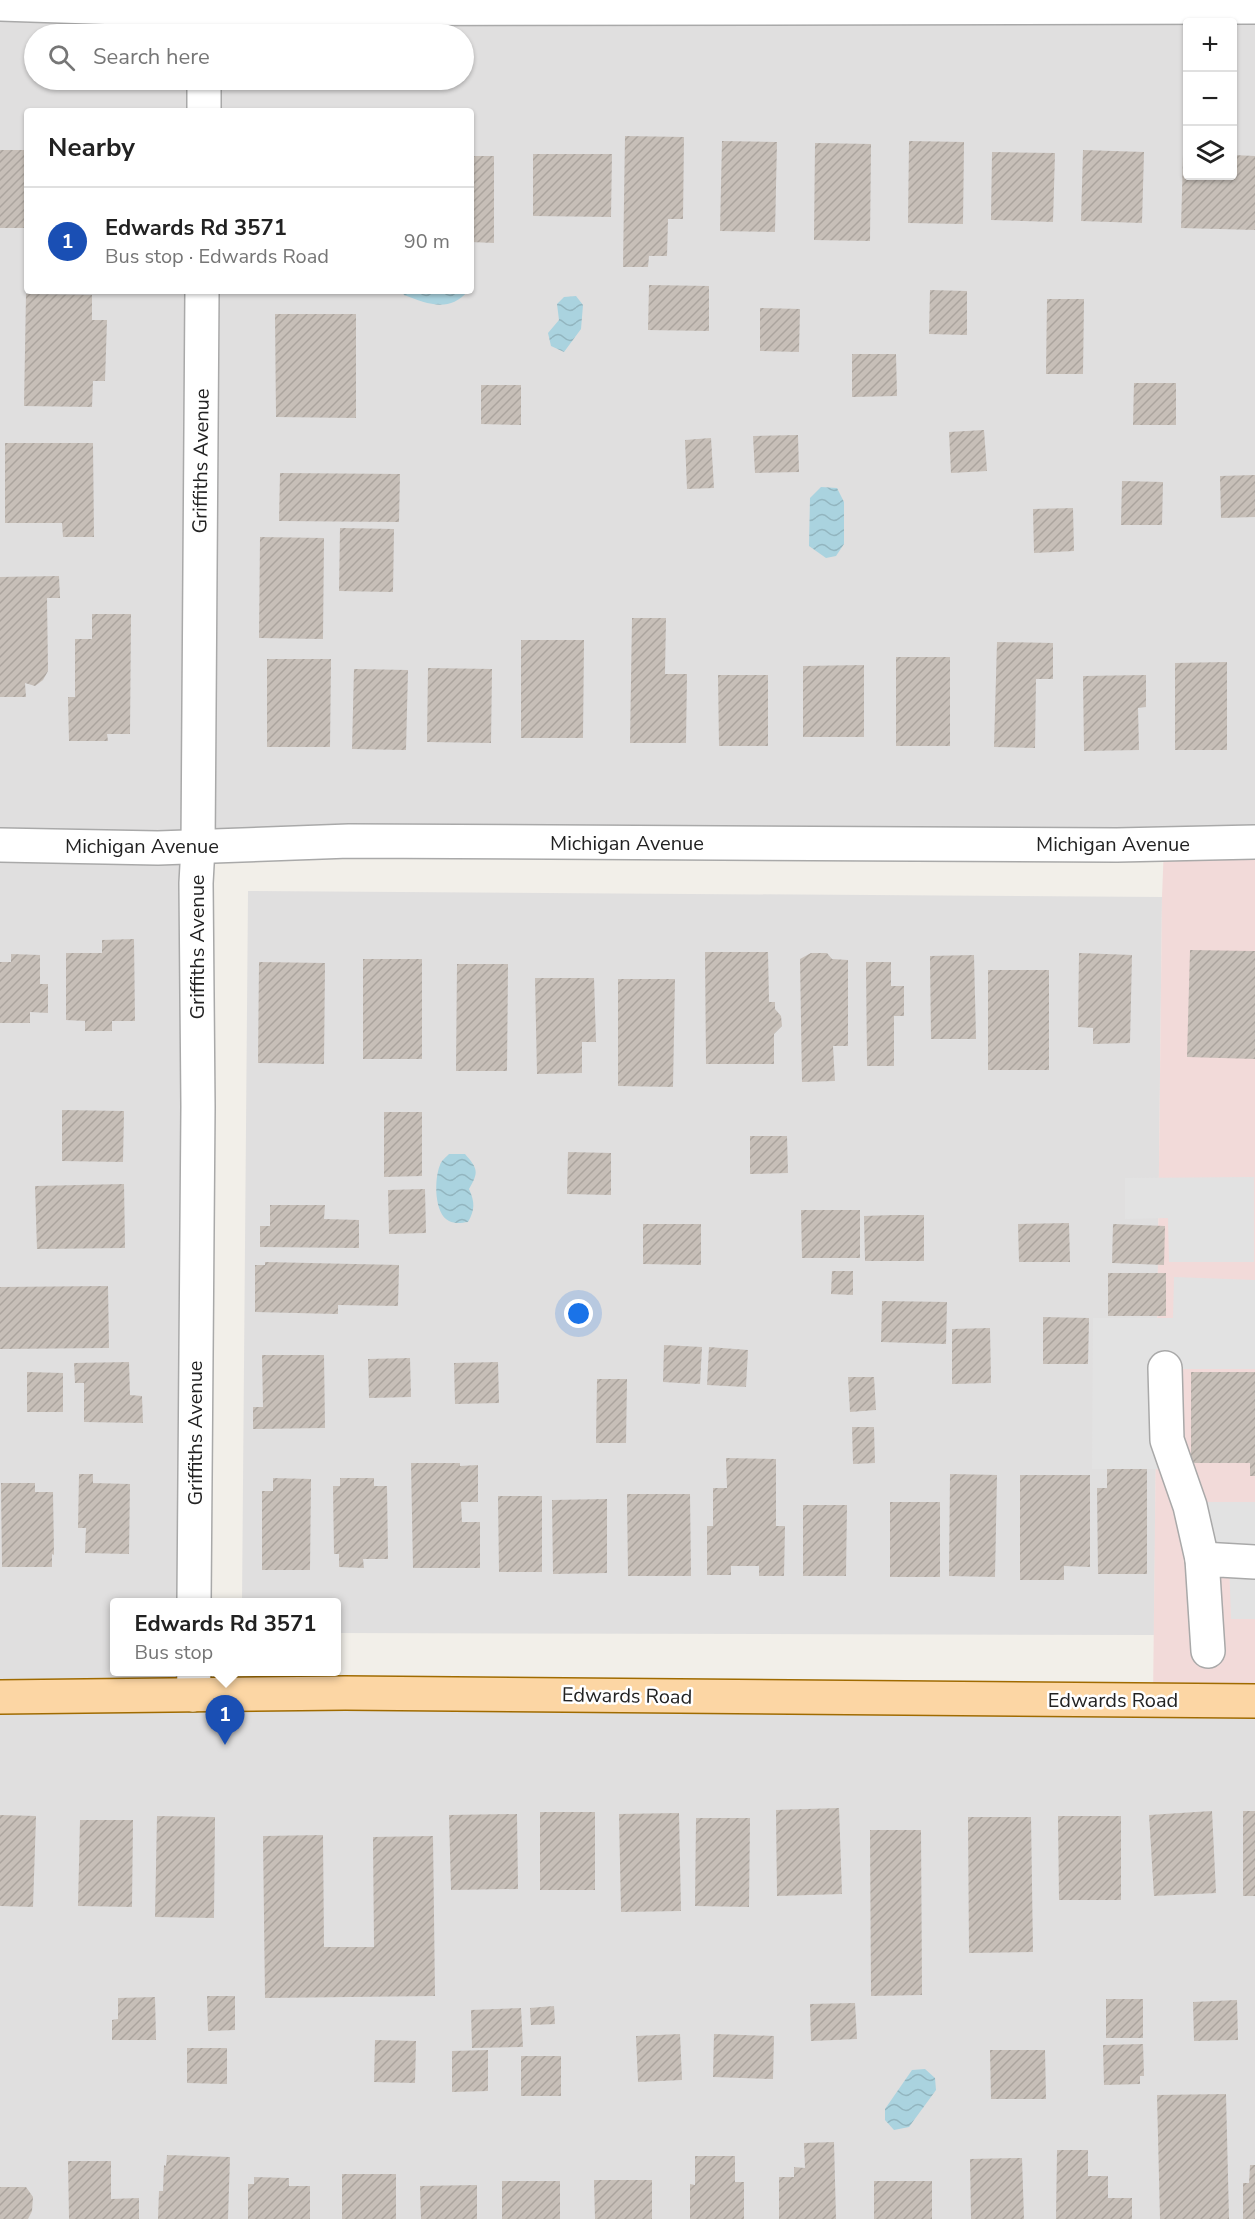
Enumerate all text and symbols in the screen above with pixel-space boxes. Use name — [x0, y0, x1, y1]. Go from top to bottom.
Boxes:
map controls — [1183, 18, 1237, 180]
button: + — [1183, 18, 1237, 72]
search box — [24, 24, 474, 90]
icon: search — [45, 41, 78, 74]
text: Search here — [93, 42, 210, 72]
button: − — [1183, 72, 1237, 126]
button: layers — [1183, 126, 1237, 180]
text: Nearby — [48, 130, 135, 165]
text: Edwards Rd 3571 — [105, 213, 287, 243]
text: 1 — [62, 228, 74, 255]
text: 90 m — [404, 228, 450, 255]
text: Bus stop · Edwards Road — [105, 243, 329, 270]
street label: Griffiths Avenue — [186, 388, 216, 534]
street label: Michigan Avenue — [550, 830, 704, 857]
street label: Michigan Avenue — [1036, 831, 1190, 858]
street label: Michigan Avenue — [65, 833, 219, 860]
street label: Griffiths Avenue — [184, 874, 211, 1020]
your location — [564, 1299, 593, 1328]
street label: Griffiths Avenue — [182, 1360, 209, 1506]
popup — [110, 1598, 341, 1676]
text: Edwards Rd 3571 — [135, 1609, 316, 1639]
text: Bus stop — [135, 1639, 213, 1666]
street label: Edwards Road — [562, 1681, 692, 1711]
street label: Edwards Road — [1048, 1687, 1178, 1714]
pin: 1 — [206, 1696, 244, 1745]

